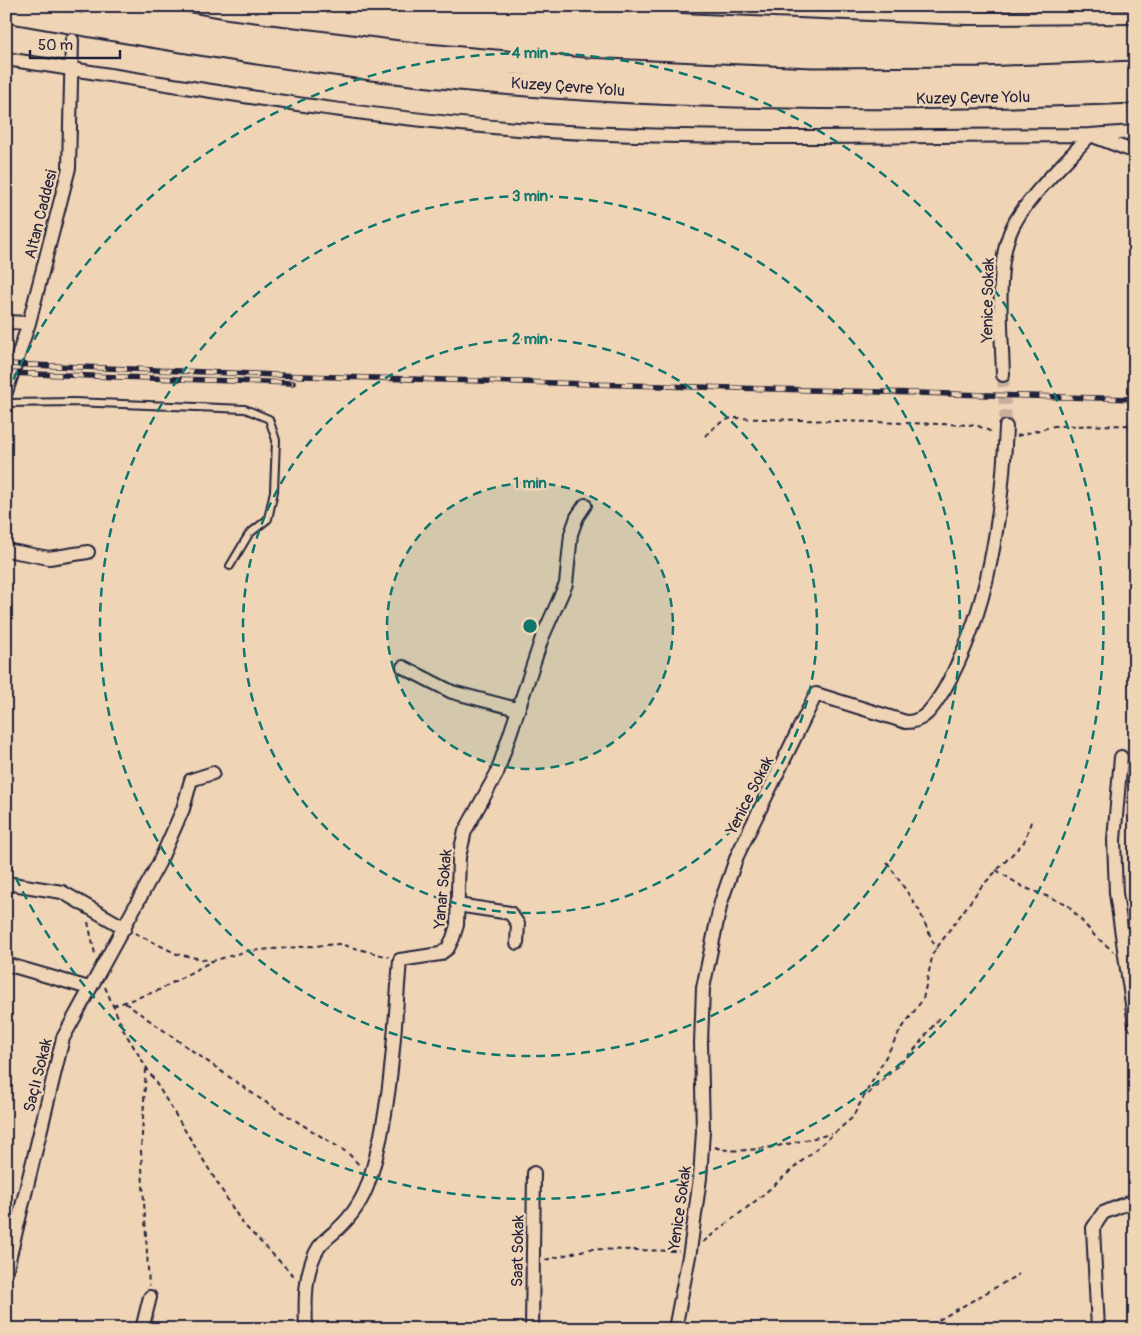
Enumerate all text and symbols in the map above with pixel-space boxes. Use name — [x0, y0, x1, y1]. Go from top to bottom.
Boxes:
scale bar — [30, 28, 120, 60]
text: 50 m — [38, 36, 73, 55]
text: 4 min — [512, 44, 549, 63]
street label: Kuzey Çevre Yolu — [510, 73, 626, 101]
street label: Kuzey Çevre Yolu — [916, 87, 1030, 109]
street label: Altan Caddesi — [20, 167, 62, 261]
text: 3 min — [512, 187, 548, 206]
street label: Yenice Sokak — [977, 257, 999, 344]
text: 2 min — [512, 330, 548, 349]
text: 1 min — [513, 474, 547, 493]
centre of rings — [521, 617, 539, 635]
street label: Yenice Sokak — [721, 753, 778, 839]
street label: Yanar Sokak — [429, 848, 456, 931]
street label: Saçlı Sokak — [19, 1036, 57, 1114]
street label: Yenice Sokak — [664, 1164, 696, 1253]
street label: Saat Sokak — [507, 1214, 529, 1287]

